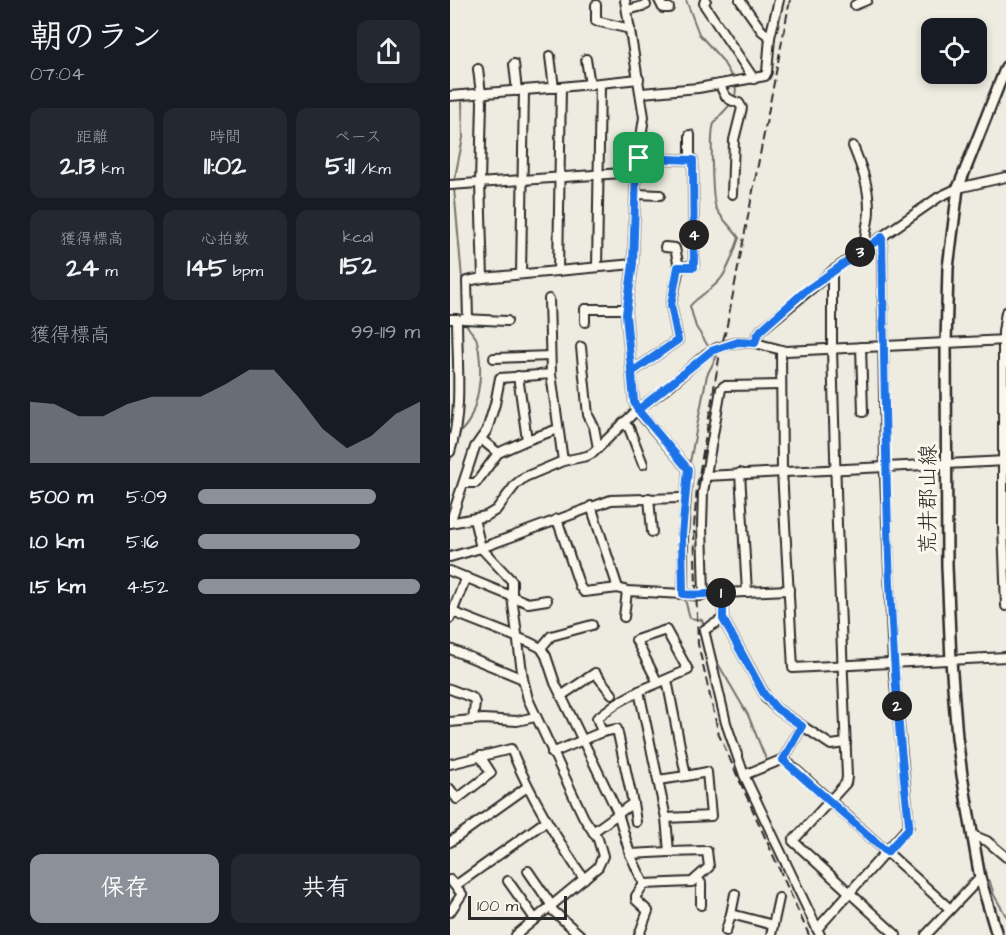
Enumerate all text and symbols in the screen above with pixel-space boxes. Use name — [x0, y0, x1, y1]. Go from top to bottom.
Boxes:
text: 朝のラン — [30, 14, 162, 60]
map controls — [921, 18, 987, 84]
button: locate — [921, 18, 987, 84]
button: share — [357, 20, 420, 83]
text: 07:04 — [30, 60, 85, 88]
text: 距離 — [76, 126, 108, 148]
text: 時間 — [209, 126, 241, 148]
text: ペース — [334, 126, 382, 148]
pin — [613, 132, 664, 183]
icon: arrive — [622, 141, 655, 174]
text: 2.13 — [60, 148, 95, 184]
text: 11:02 — [204, 148, 246, 184]
text: 5:11 — [325, 148, 355, 184]
text: km — [95, 158, 124, 180]
text: /km — [355, 158, 391, 180]
pin: 4 — [679, 220, 709, 250]
text: 4 — [689, 224, 699, 246]
text: kcal — [343, 226, 373, 248]
text: 獲得標高 — [60, 228, 124, 250]
text: 心拍数 — [201, 228, 249, 250]
pin: 3 — [845, 237, 875, 267]
text: 3 — [856, 241, 864, 263]
text: 152 — [340, 248, 376, 284]
text: 24 — [66, 250, 99, 286]
text: 145 — [187, 250, 226, 286]
text: m — [99, 260, 118, 282]
text: bpm — [226, 260, 263, 282]
text: 99–119 m — [351, 318, 420, 346]
text: 獲得標高 — [30, 321, 110, 349]
street label: 荒井郡山線 — [913, 444, 944, 554]
text: 500 m — [30, 483, 93, 511]
text: 5:09 — [126, 483, 168, 511]
text: 1.0 km — [30, 528, 84, 556]
text: 5:16 — [126, 528, 159, 556]
text: 1.5 km — [30, 573, 85, 601]
text: 4:52 — [126, 573, 169, 601]
pin: 1 — [706, 578, 736, 608]
text: 1 — [720, 582, 722, 604]
pin: 2 — [882, 691, 912, 721]
text: 2 — [892, 695, 902, 717]
button: 保存 — [30, 854, 219, 923]
button: 共有 — [231, 854, 420, 923]
scale bar — [468, 893, 567, 920]
text: 100 m — [477, 895, 518, 917]

